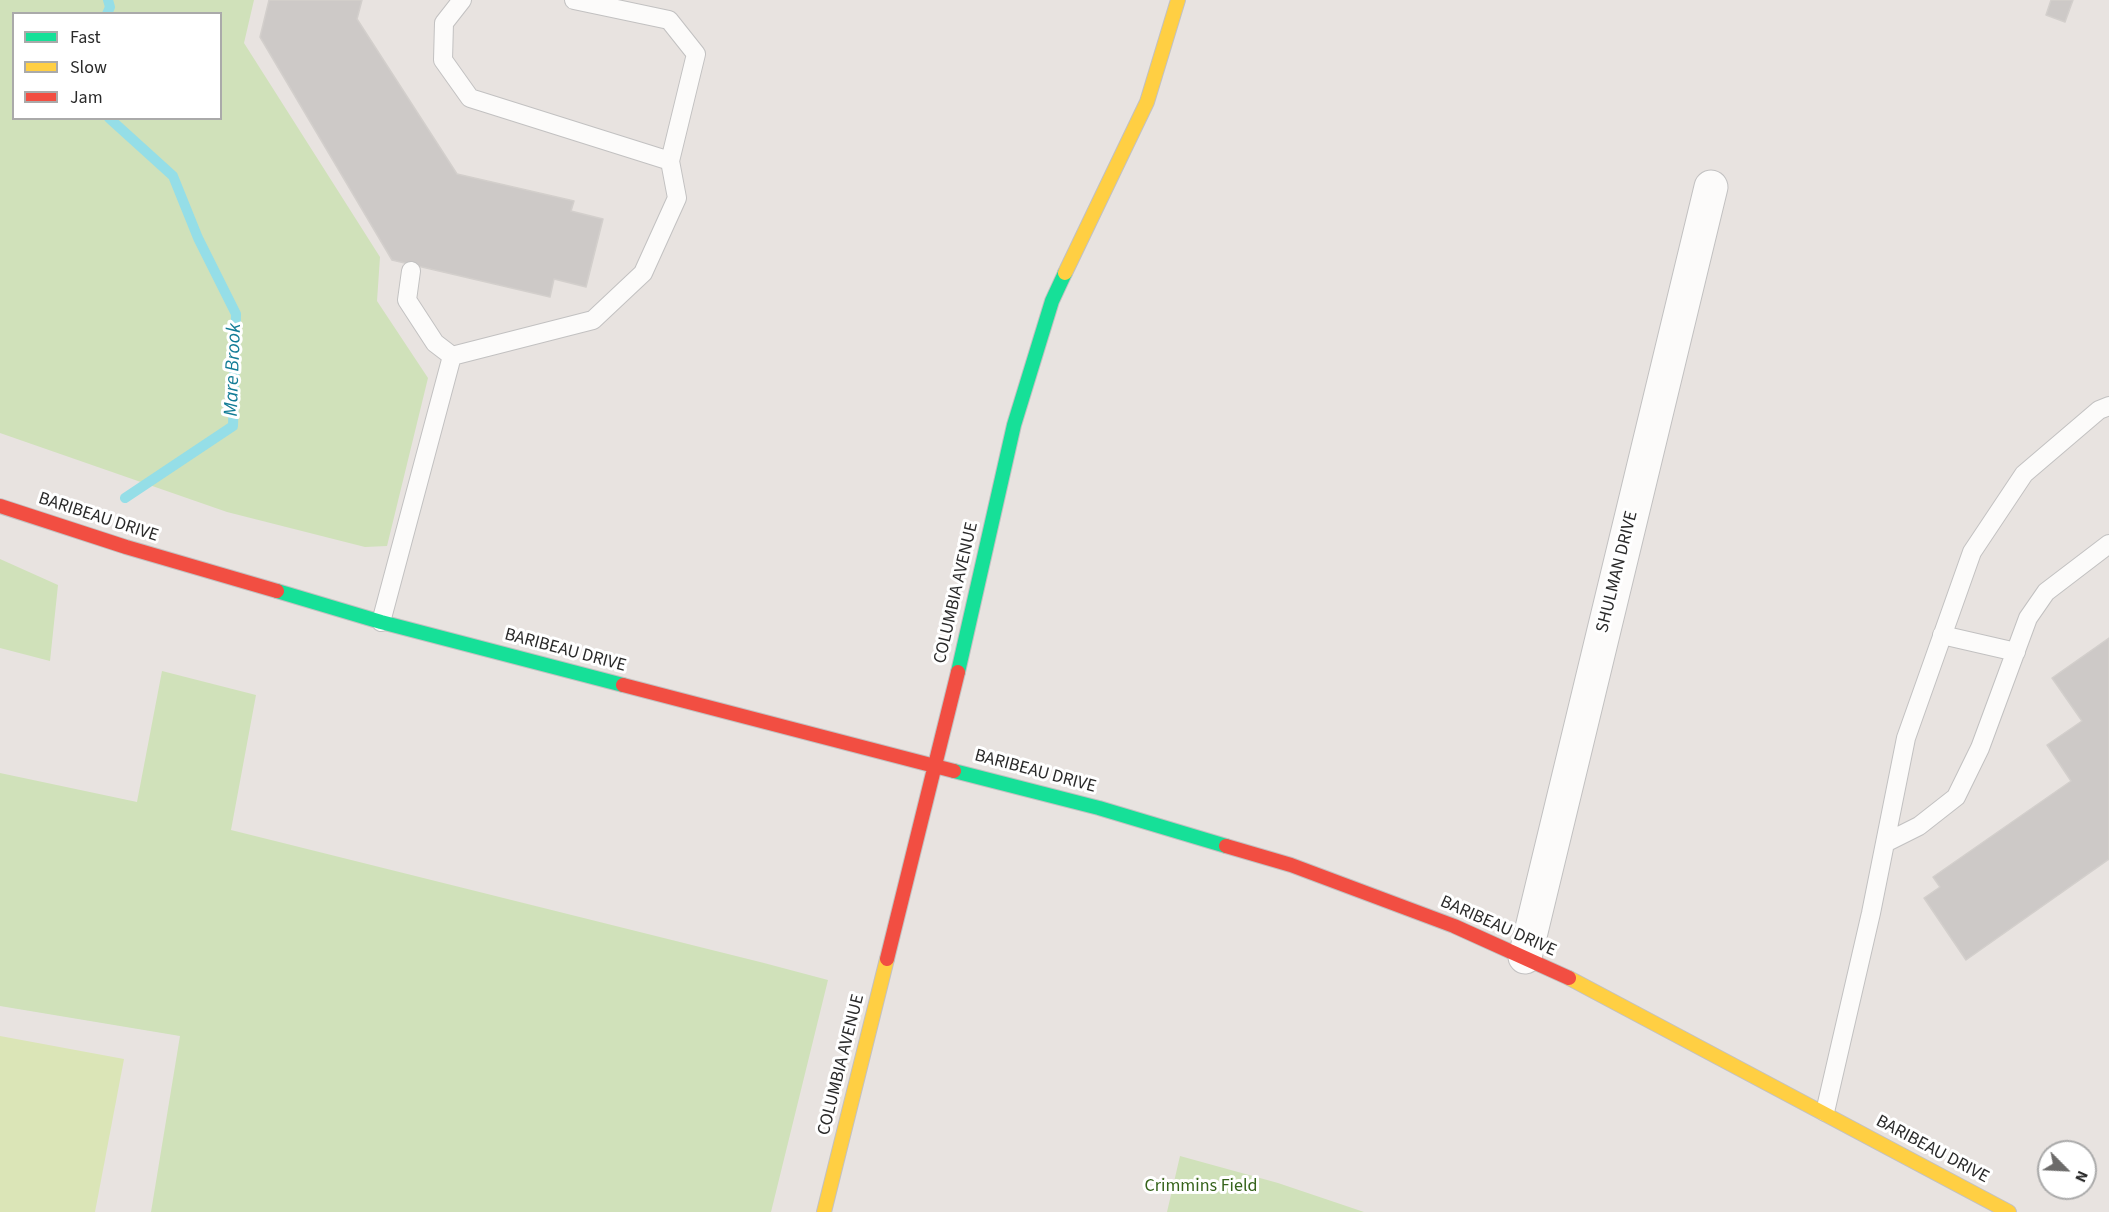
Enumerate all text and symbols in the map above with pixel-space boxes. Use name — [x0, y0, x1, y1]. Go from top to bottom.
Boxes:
legend — [12, 12, 222, 120]
text: Fast — [70, 25, 101, 50]
text: Slow — [70, 55, 107, 80]
text: Jam — [70, 85, 103, 110]
water label: Mare Brook — [220, 323, 248, 417]
street label: BARIBEAU DRIVE — [35, 488, 161, 548]
street label: SHULMAN DRIVE — [1592, 509, 1644, 635]
street label: COLUMBIA AVENUE — [930, 520, 984, 666]
street label: BARIBEAU DRIVE — [502, 624, 628, 678]
street label: BARIBEAU DRIVE — [972, 745, 1098, 799]
street label: BARIBEAU DRIVE — [1437, 892, 1559, 962]
street label: COLUMBIA AVENUE — [814, 992, 870, 1138]
street label: BARIBEAU DRIVE — [1872, 1111, 1992, 1189]
north arrow — [2037, 1140, 2097, 1200]
text: N — [2069, 1167, 2094, 1186]
park label: Crimmins Field — [1144, 1176, 1258, 1198]

